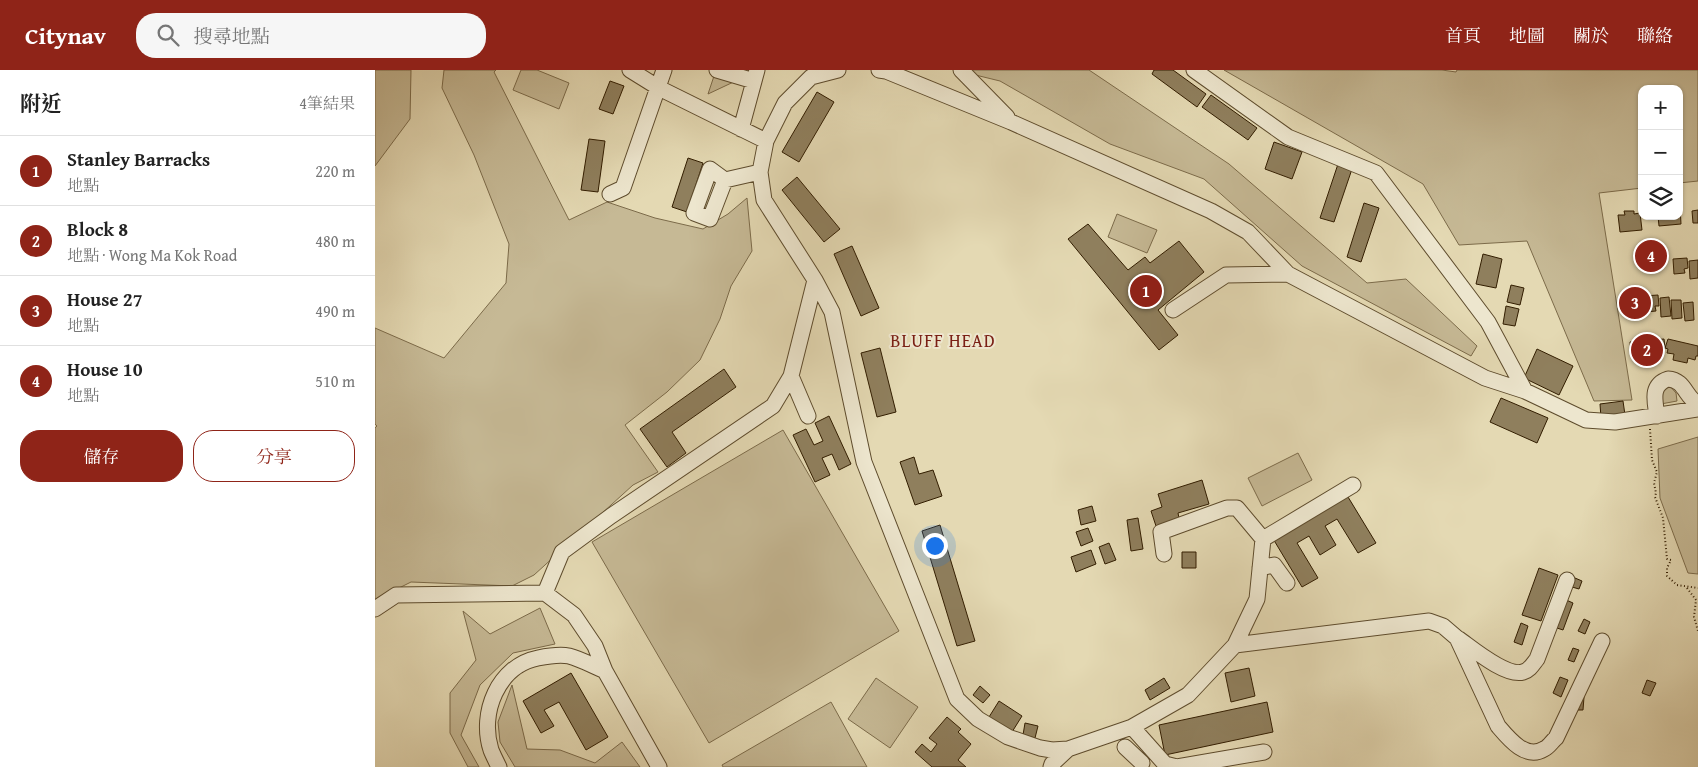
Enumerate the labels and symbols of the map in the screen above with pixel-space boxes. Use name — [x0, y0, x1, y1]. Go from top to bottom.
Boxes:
pin: 4 — [1635, 237, 1667, 275]
pin: 1 — [1130, 272, 1162, 310]
pin: 3 — [1619, 284, 1651, 322]
district label: BLUFF HEAD — [890, 327, 996, 354]
pin: 2 — [1631, 331, 1663, 369]
your location — [922, 533, 948, 559]

